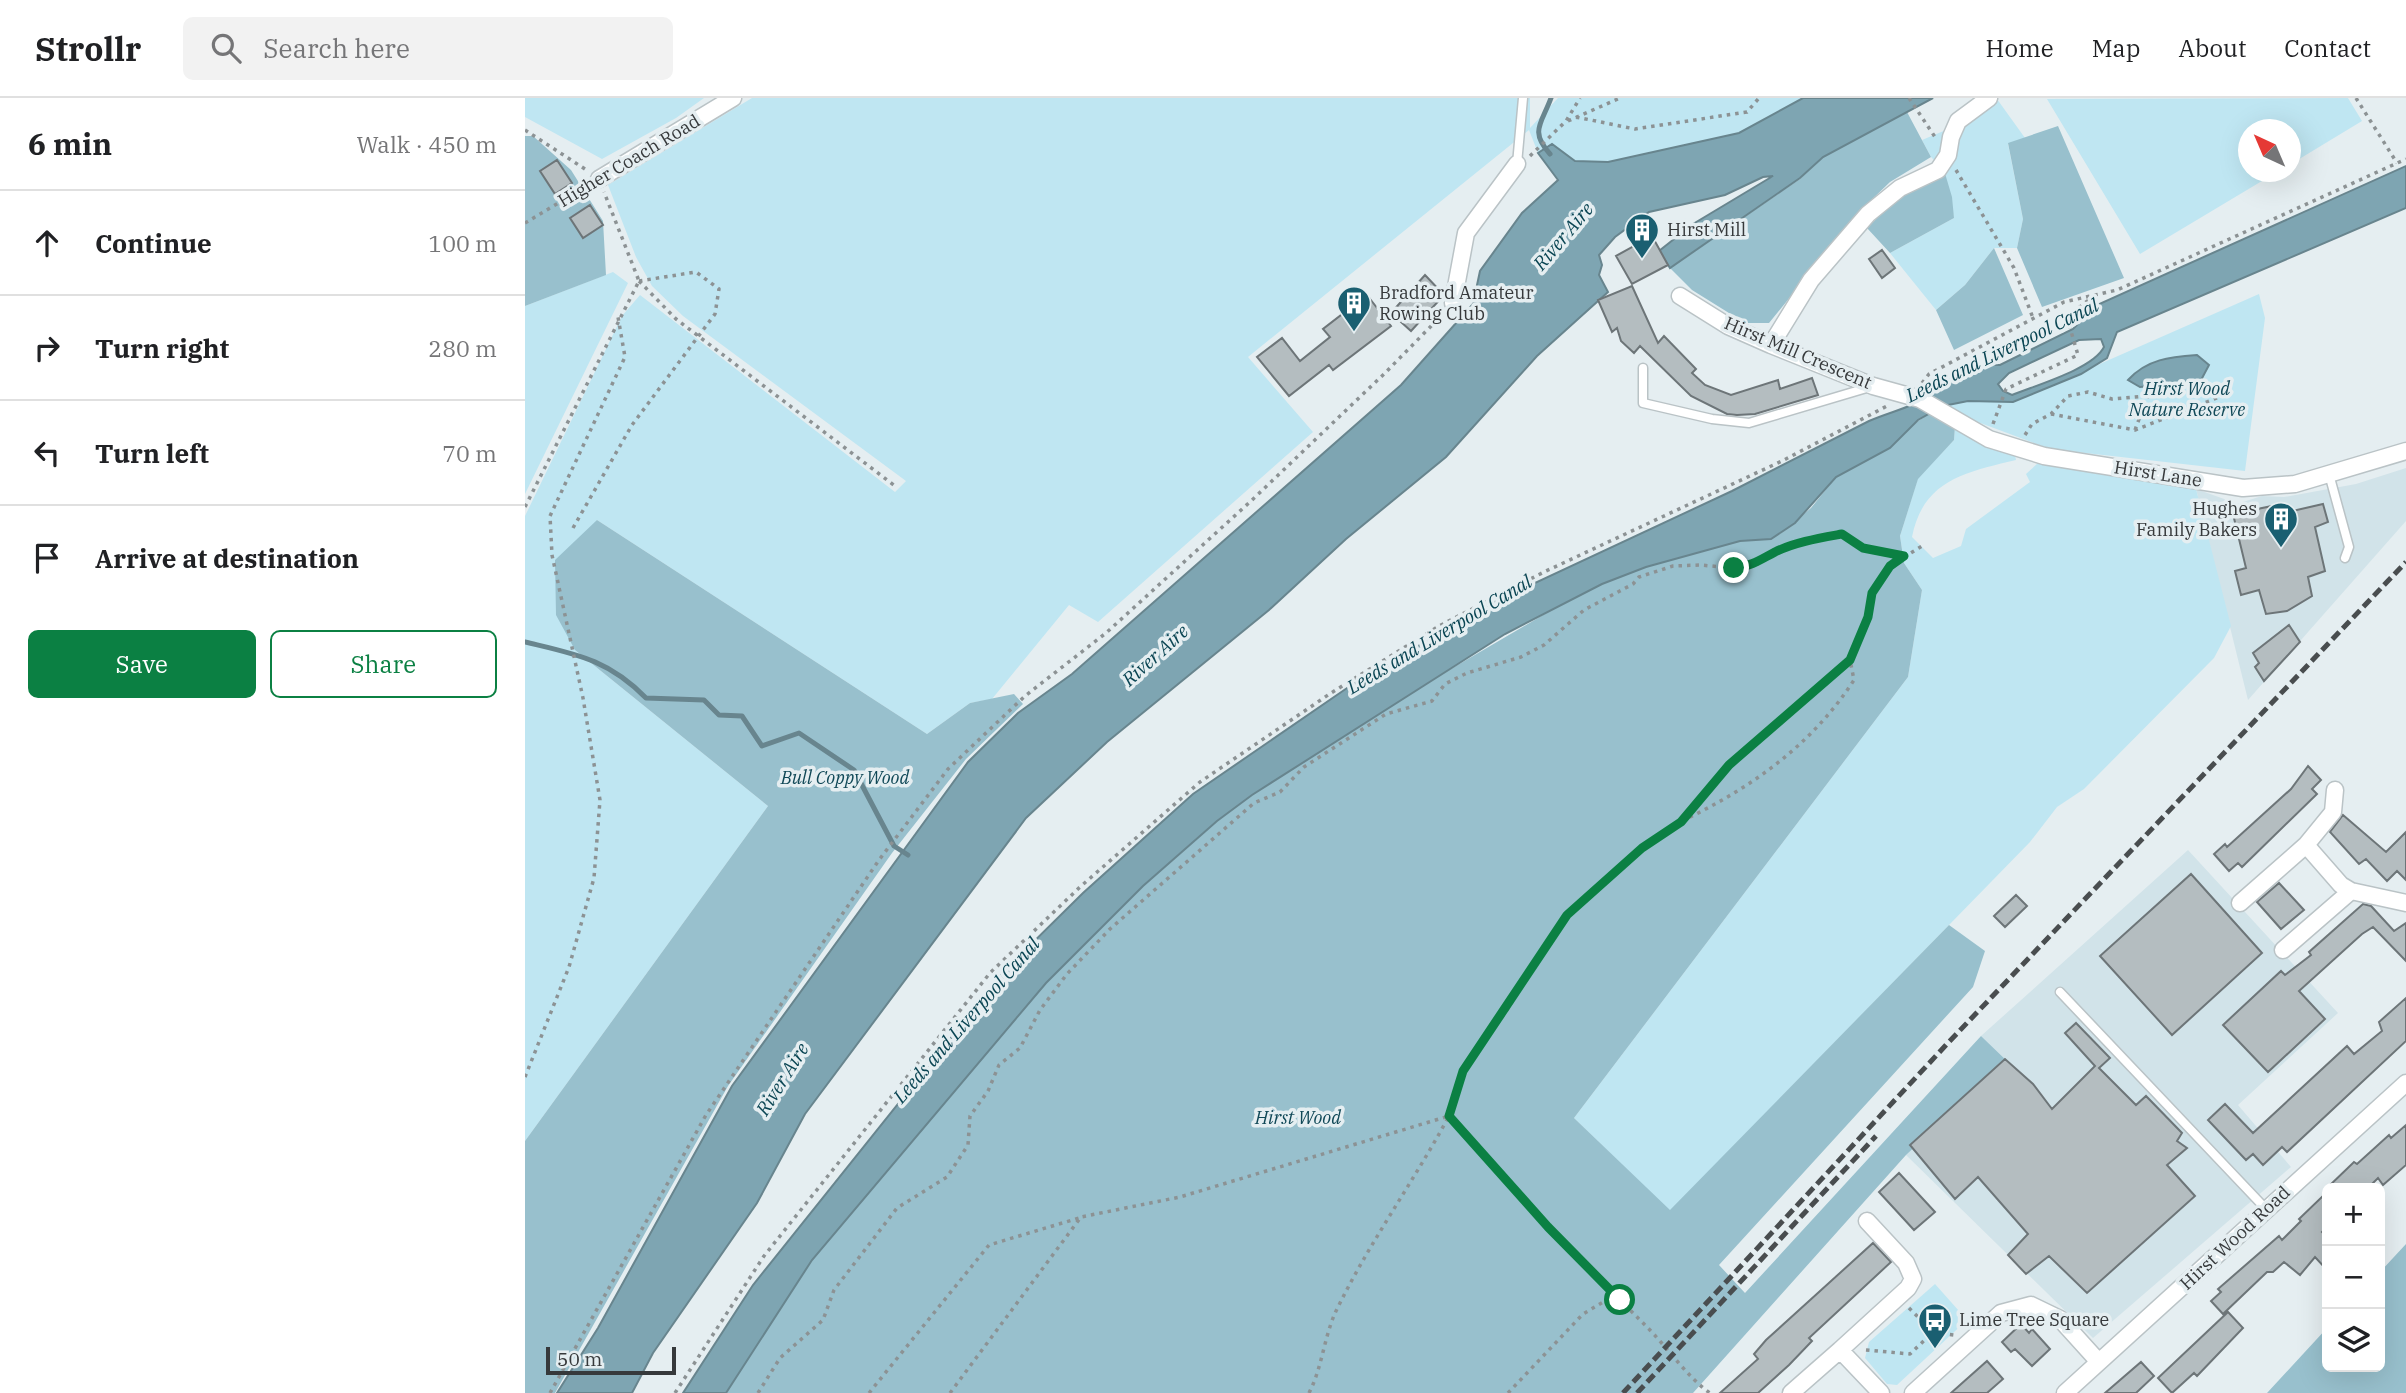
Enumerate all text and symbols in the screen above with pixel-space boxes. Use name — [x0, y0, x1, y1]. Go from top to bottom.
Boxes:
search box — [183, 17, 673, 80]
text: Strollr — [35, 27, 141, 70]
icon: search — [207, 29, 245, 67]
text: Search here — [263, 31, 410, 65]
text: Home — [1986, 32, 2054, 64]
text: Map — [2092, 32, 2140, 64]
text: About — [2178, 32, 2246, 64]
text: Contact — [2284, 32, 2371, 64]
street label: Higher Coach Road — [553, 109, 704, 212]
north arrow — [2238, 119, 2301, 182]
text: 6 min — [28, 124, 112, 163]
text: Walk · 450 m — [356, 129, 497, 159]
water label: River Aire — [1527, 197, 1599, 276]
building icon: Hirst Mill — [1623, 211, 1661, 260]
place label: Hirst Mill — [1667, 218, 1746, 241]
icon: ahead — [28, 224, 66, 262]
text: Continue — [95, 226, 212, 260]
text: 100 m — [428, 228, 497, 258]
place label: Bradford Amateur Rowing Club — [1379, 281, 1533, 325]
building icon: Bradford Amateur Rowing Club — [1335, 284, 1373, 333]
water label: Leeds and Liverpool Canal — [1901, 293, 2103, 408]
street label: Hirst Mill Crescent — [1721, 311, 1875, 394]
icon: right — [28, 329, 66, 367]
text: Turn right — [95, 331, 229, 365]
text: 280 m — [428, 333, 497, 363]
park label: Hirst Wood Nature Reserve — [2128, 377, 2245, 421]
icon: left — [28, 434, 66, 472]
text: Turn left — [95, 436, 209, 470]
text: 70 m — [442, 438, 497, 468]
street label: Hirst Lane — [2112, 455, 2204, 492]
place label: Hughes Family Bakers — [2136, 497, 2257, 541]
building icon: Hughes Family Bakers — [2262, 500, 2300, 549]
icon: arrive — [28, 539, 66, 577]
text: Arrive at destination — [95, 541, 359, 575]
route end — [1718, 552, 1749, 583]
water label: Leeds and Liverpool Canal — [1341, 569, 1536, 699]
water label: River Aire — [1116, 619, 1194, 692]
button: Save — [28, 630, 256, 698]
button: Share — [270, 630, 497, 698]
park label: Bull Coppy Wood — [780, 766, 910, 789]
water label: Leeds and Liverpool Canal — [887, 932, 1045, 1108]
water label: River Aire — [750, 1038, 814, 1121]
park label: Hirst Wood — [1254, 1106, 1341, 1129]
street label: Hirst Wood Road — [2175, 1181, 2295, 1295]
map controls — [2322, 1183, 2385, 1372]
button: + — [2322, 1183, 2385, 1246]
button: − — [2322, 1246, 2385, 1309]
route start — [1604, 1284, 1635, 1315]
bus stop icon: Lime Tree Square — [1916, 1301, 1954, 1350]
place label: Lime Tree Square — [1959, 1308, 2109, 1331]
button: layers — [2322, 1309, 2385, 1372]
scale bar — [546, 1344, 675, 1376]
text: 50 m — [557, 1347, 602, 1371]

